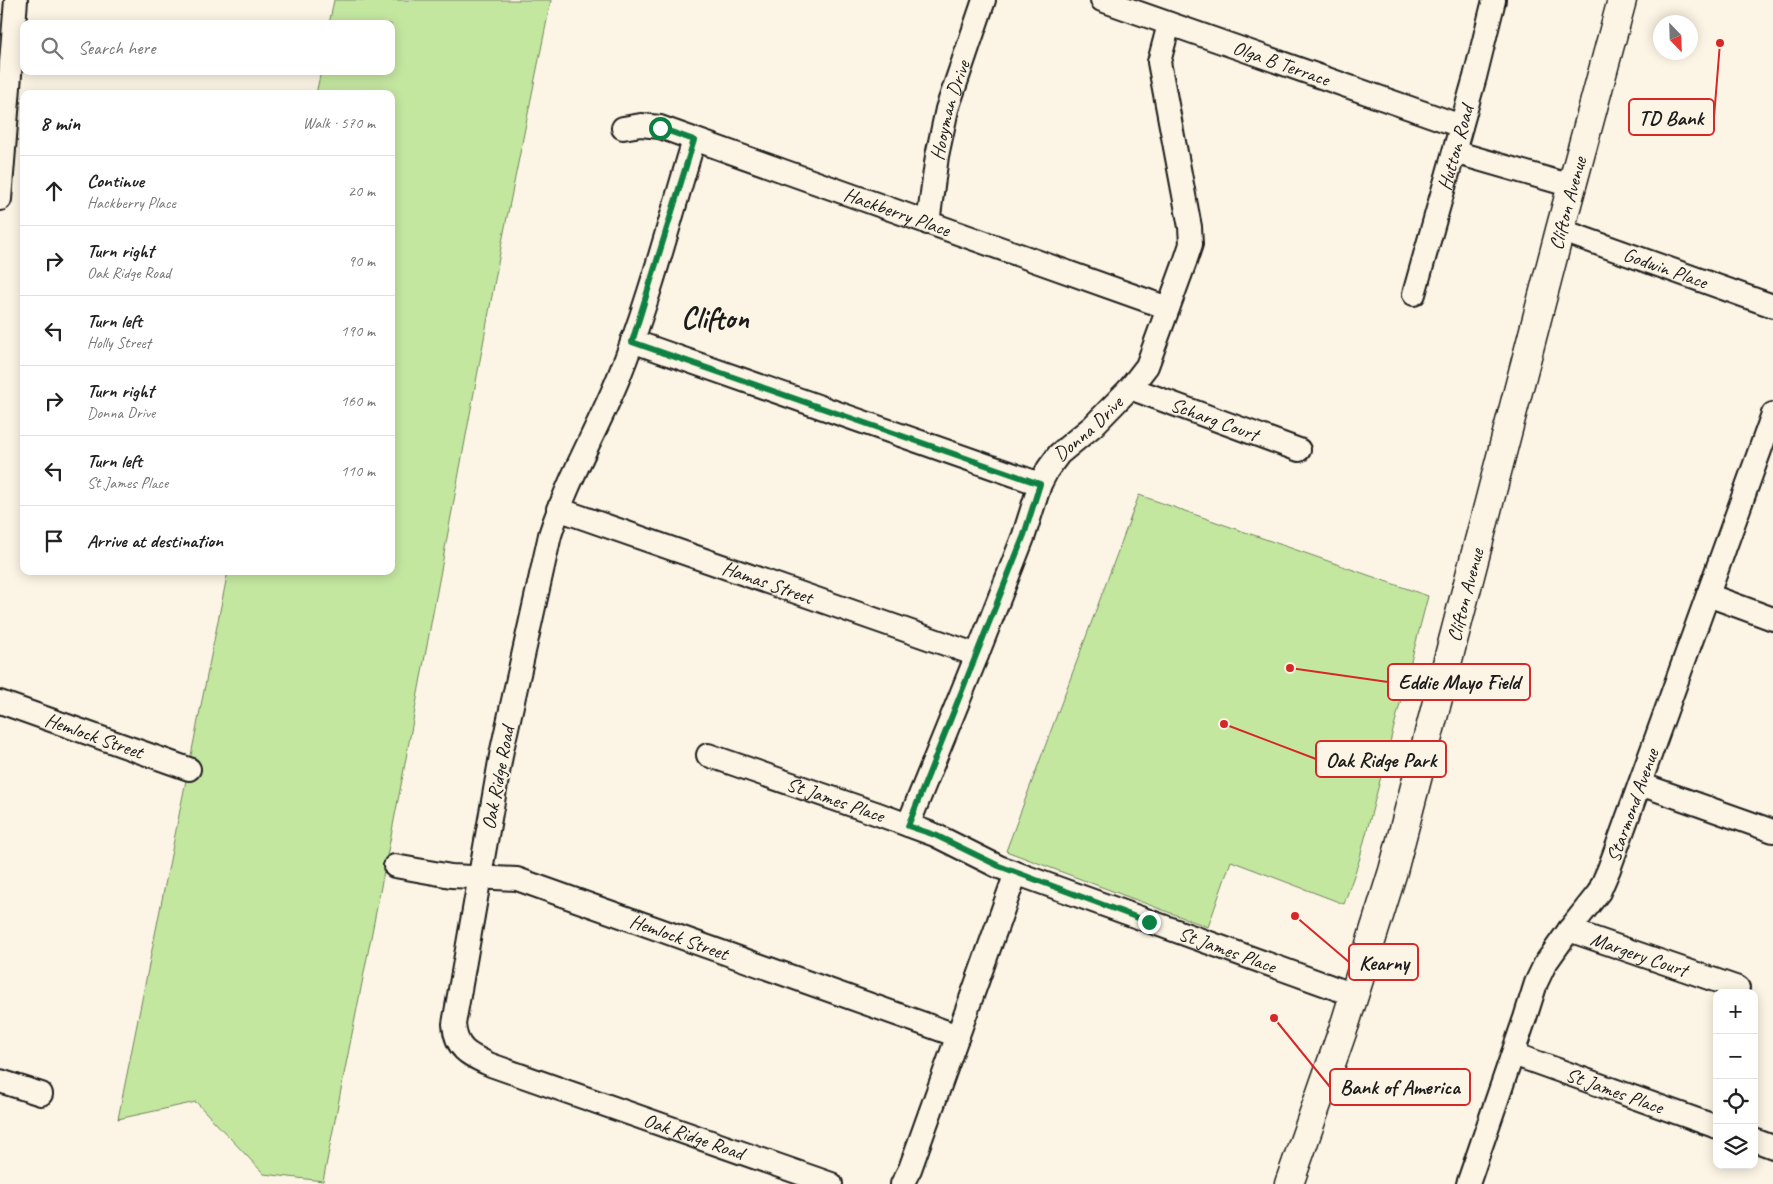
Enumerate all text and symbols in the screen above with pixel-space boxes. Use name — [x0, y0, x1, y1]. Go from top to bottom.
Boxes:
north arrow — [1653, 15, 1698, 60]
search box — [20, 20, 395, 75]
icon: search — [38, 34, 66, 62]
street label: Olga B Terrace — [1230, 34, 1334, 92]
text: Search here — [78, 36, 155, 60]
street label: Hooyman Drive — [924, 56, 976, 162]
street label: Hutton Road — [1431, 99, 1480, 193]
callout: TD Bank — [1629, 99, 1714, 135]
text: TD Bank — [1639, 105, 1706, 131]
text: 8 min — [40, 110, 80, 136]
text: Walk · 570 m — [303, 113, 375, 133]
route start — [649, 117, 672, 140]
street label: Clifton Avenue — [1543, 153, 1592, 252]
text: Continue — [87, 169, 144, 193]
icon: ahead — [40, 177, 68, 205]
text: 20 m — [348, 181, 375, 201]
street label: Hackberry Place — [841, 181, 955, 242]
text: Hackberry Place — [87, 193, 176, 213]
text: Turn right — [87, 239, 154, 263]
street label: Godwin Place — [1620, 241, 1712, 295]
icon: right — [40, 247, 68, 275]
text: 90 m — [348, 251, 375, 271]
text: Oak Ridge Road — [87, 263, 171, 283]
district label: Clifton — [681, 299, 750, 337]
text: Turn left — [87, 309, 142, 333]
icon: left — [40, 317, 68, 345]
text: 190 m — [341, 321, 375, 341]
text: Holly Street — [87, 333, 151, 353]
text: Turn right — [87, 379, 154, 403]
icon: right — [40, 387, 68, 415]
street label: Donna Drive — [1048, 390, 1129, 466]
text: 160 m — [341, 391, 375, 411]
street label: Scharg Court — [1167, 392, 1265, 448]
text: Donna Drive — [87, 403, 155, 423]
text: Turn left — [87, 449, 142, 473]
icon: left — [40, 457, 68, 485]
text: 110 m — [341, 461, 375, 481]
text: St James Place — [87, 473, 168, 493]
icon: arrive — [40, 527, 68, 555]
text: Arrive at destination — [87, 529, 223, 553]
street label: Clifton Avenue — [1441, 544, 1489, 644]
street label: Hamas Street — [719, 555, 818, 610]
callout: Eddie Mayo Field — [1388, 664, 1530, 700]
text: Eddie Mayo Field — [1398, 669, 1523, 695]
street label: Hemlock Street — [42, 707, 149, 765]
street label: Oak Ridge Road — [476, 721, 521, 832]
callout: Oak Ridge Park — [1316, 741, 1446, 777]
street label: Starmond Avenue — [1600, 744, 1664, 865]
text: Oak Ridge Park — [1326, 747, 1438, 773]
street label: St James Place — [784, 771, 889, 828]
street label: Hemlock Street — [627, 908, 734, 966]
route end — [1138, 911, 1161, 934]
street label: St James Place — [1175, 920, 1281, 979]
street label: Margery Court — [1587, 926, 1694, 983]
callout: Kearny — [1349, 944, 1418, 980]
text: Kearny — [1359, 950, 1412, 976]
map controls — [1713, 989, 1758, 1169]
button: + — [1713, 989, 1758, 1034]
button: − — [1713, 1034, 1758, 1079]
street label: St James Place — [1563, 1062, 1668, 1120]
callout: Bank of America — [1330, 1069, 1470, 1105]
text: Bank of America — [1340, 1074, 1461, 1100]
button: locate — [1713, 1079, 1758, 1124]
street label: Oak Ridge Road — [641, 1107, 750, 1166]
button: layers — [1713, 1124, 1758, 1169]

